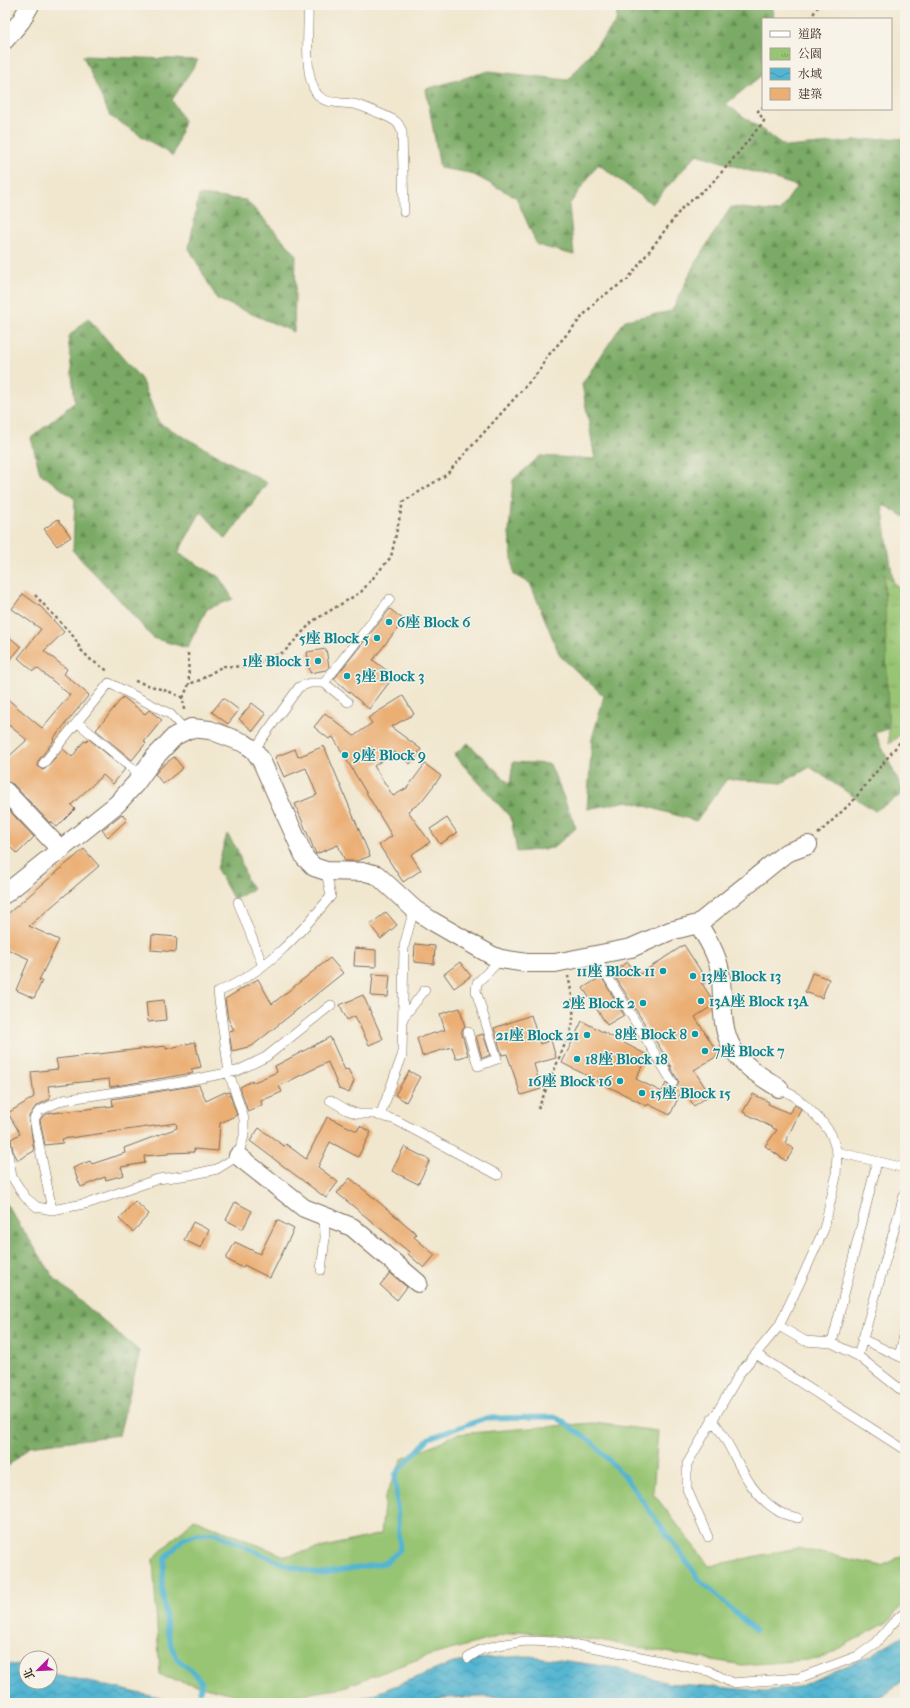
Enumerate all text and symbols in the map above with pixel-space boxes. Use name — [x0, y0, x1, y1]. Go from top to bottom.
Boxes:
legend — [762, 18, 892, 110]
text: 道路 — [798, 27, 822, 41]
text: 公園 — [798, 47, 822, 61]
text: 水域 — [798, 67, 822, 81]
text: 建築 — [798, 87, 822, 101]
place label: 6座 Block 6 — [397, 613, 471, 631]
marker: 6座 Block 6 — [384, 617, 394, 627]
place label: 5座 Block 5 — [299, 629, 370, 647]
marker: 5座 Block 5 — [372, 633, 382, 643]
place label: 1座 Block 1 — [242, 652, 310, 670]
marker: 1座 Block 1 — [313, 656, 323, 666]
place label: 3座 Block 3 — [355, 667, 424, 685]
marker: 3座 Block 3 — [342, 671, 352, 681]
place label: 9座 Block 9 — [352, 746, 426, 764]
marker: 9座 Block 9 — [340, 750, 350, 760]
place label: 11座 Block 11 — [576, 962, 655, 980]
marker: 11座 Block 11 — [658, 966, 668, 976]
place label: 13座 Block 13 — [701, 967, 781, 985]
marker: 13座 Block 13 — [688, 971, 698, 981]
place label: 13A座 Block 13A — [709, 992, 810, 1010]
place label: 2座 Block 2 — [562, 994, 635, 1012]
marker: 13A座 Block 13A — [696, 996, 706, 1006]
marker: 2座 Block 2 — [638, 998, 648, 1008]
place label: 8座 Block 8 — [615, 1025, 687, 1043]
place label: 21座 Block 21 — [496, 1026, 579, 1044]
marker: 8座 Block 8 — [690, 1029, 700, 1039]
marker: 21座 Block 21 — [582, 1030, 592, 1040]
place label: 7座 Block 7 — [712, 1042, 785, 1060]
marker: 7座 Block 7 — [700, 1046, 710, 1056]
place label: 18座 Block 18 — [585, 1050, 668, 1068]
marker: 18座 Block 18 — [572, 1054, 582, 1064]
place label: 16座 Block 16 — [528, 1072, 613, 1090]
marker: 16座 Block 16 — [615, 1076, 625, 1086]
place label: 15座 Block 15 — [650, 1084, 731, 1102]
marker: 15座 Block 15 — [637, 1088, 647, 1098]
north arrow — [18, 1650, 58, 1690]
text: 北 — [21, 1666, 37, 1682]

